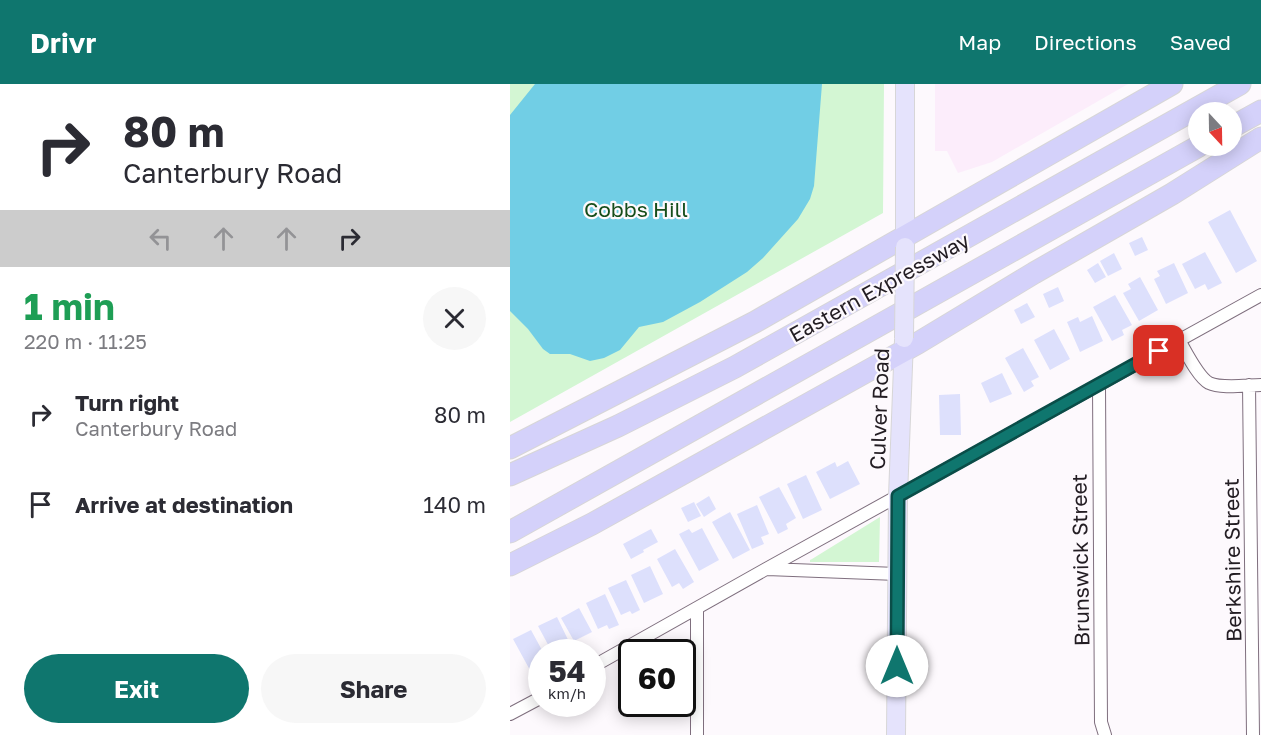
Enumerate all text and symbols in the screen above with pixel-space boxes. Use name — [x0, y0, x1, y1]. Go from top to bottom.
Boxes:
text: Drivr — [30, 26, 96, 59]
text: Map — [958, 29, 1001, 55]
text: Directions — [1034, 29, 1137, 55]
text: Saved — [1170, 29, 1231, 55]
north arrow — [1188, 102, 1242, 156]
map controls — [1188, 102, 1242, 156]
text: 80 m — [123, 106, 224, 156]
icon: right — [24, 108, 102, 186]
text: Canterbury Road — [123, 157, 342, 189]
park label: Cobbs Hill — [584, 196, 688, 222]
icon: left — [144, 222, 177, 255]
icon: ahead — [207, 222, 240, 255]
icon: ahead — [270, 222, 303, 255]
icon: right — [333, 222, 366, 255]
street label: Eastern Expressway — [784, 227, 974, 347]
text: 1 min — [24, 285, 115, 328]
button: close — [423, 287, 486, 350]
pin — [1133, 325, 1184, 376]
text: 220 m · 11:25 — [24, 329, 147, 353]
icon: arrive — [1142, 334, 1175, 367]
street label: Culver Road — [864, 348, 894, 470]
text: Turn right — [75, 389, 179, 416]
icon: right — [24, 398, 57, 431]
text: 80 m — [434, 401, 486, 428]
text: Canterbury Road — [75, 416, 237, 440]
street label: Brunswick Street — [1065, 474, 1095, 646]
street label: Berkshire Street — [1218, 478, 1246, 642]
icon: arrive — [24, 488, 57, 521]
text: Arrive at destination — [75, 491, 293, 518]
text: 140 m — [423, 491, 486, 518]
position arrow — [865, 634, 929, 698]
speed limit sign: 60 — [618, 639, 696, 717]
text: 54 — [548, 653, 586, 689]
button: Exit — [24, 654, 249, 723]
button: Share — [261, 654, 486, 723]
text: km/h — [548, 684, 586, 702]

